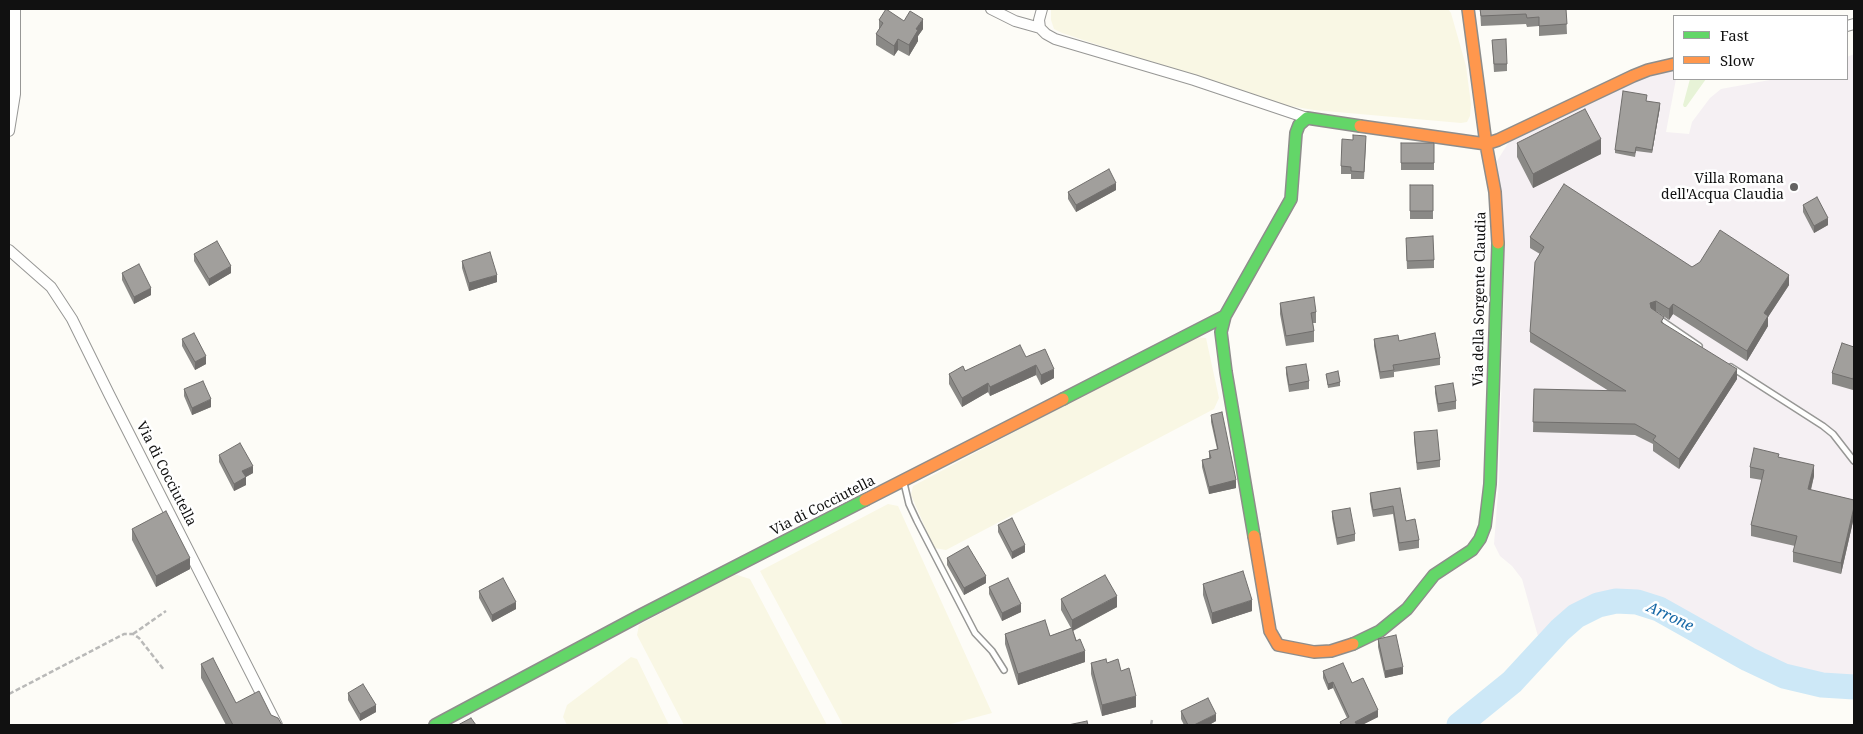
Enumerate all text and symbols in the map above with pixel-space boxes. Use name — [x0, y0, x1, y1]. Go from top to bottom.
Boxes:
legend — [1673, 15, 1848, 80]
text: Fast — [1720, 25, 1749, 45]
text: Slow — [1720, 50, 1754, 70]
place label: Villa Romana dell'Acqua Claudia — [1661, 171, 1784, 203]
marker: Villa Romana dell'Acqua Claudia — [1788, 181, 1800, 193]
street label: Via della Sorgente Claudia — [1470, 211, 1490, 387]
street label: Via di Cocciutella — [132, 419, 200, 529]
street label: Via di Cocciutella — [768, 472, 878, 540]
water label: Arrone — [1644, 598, 1696, 636]

